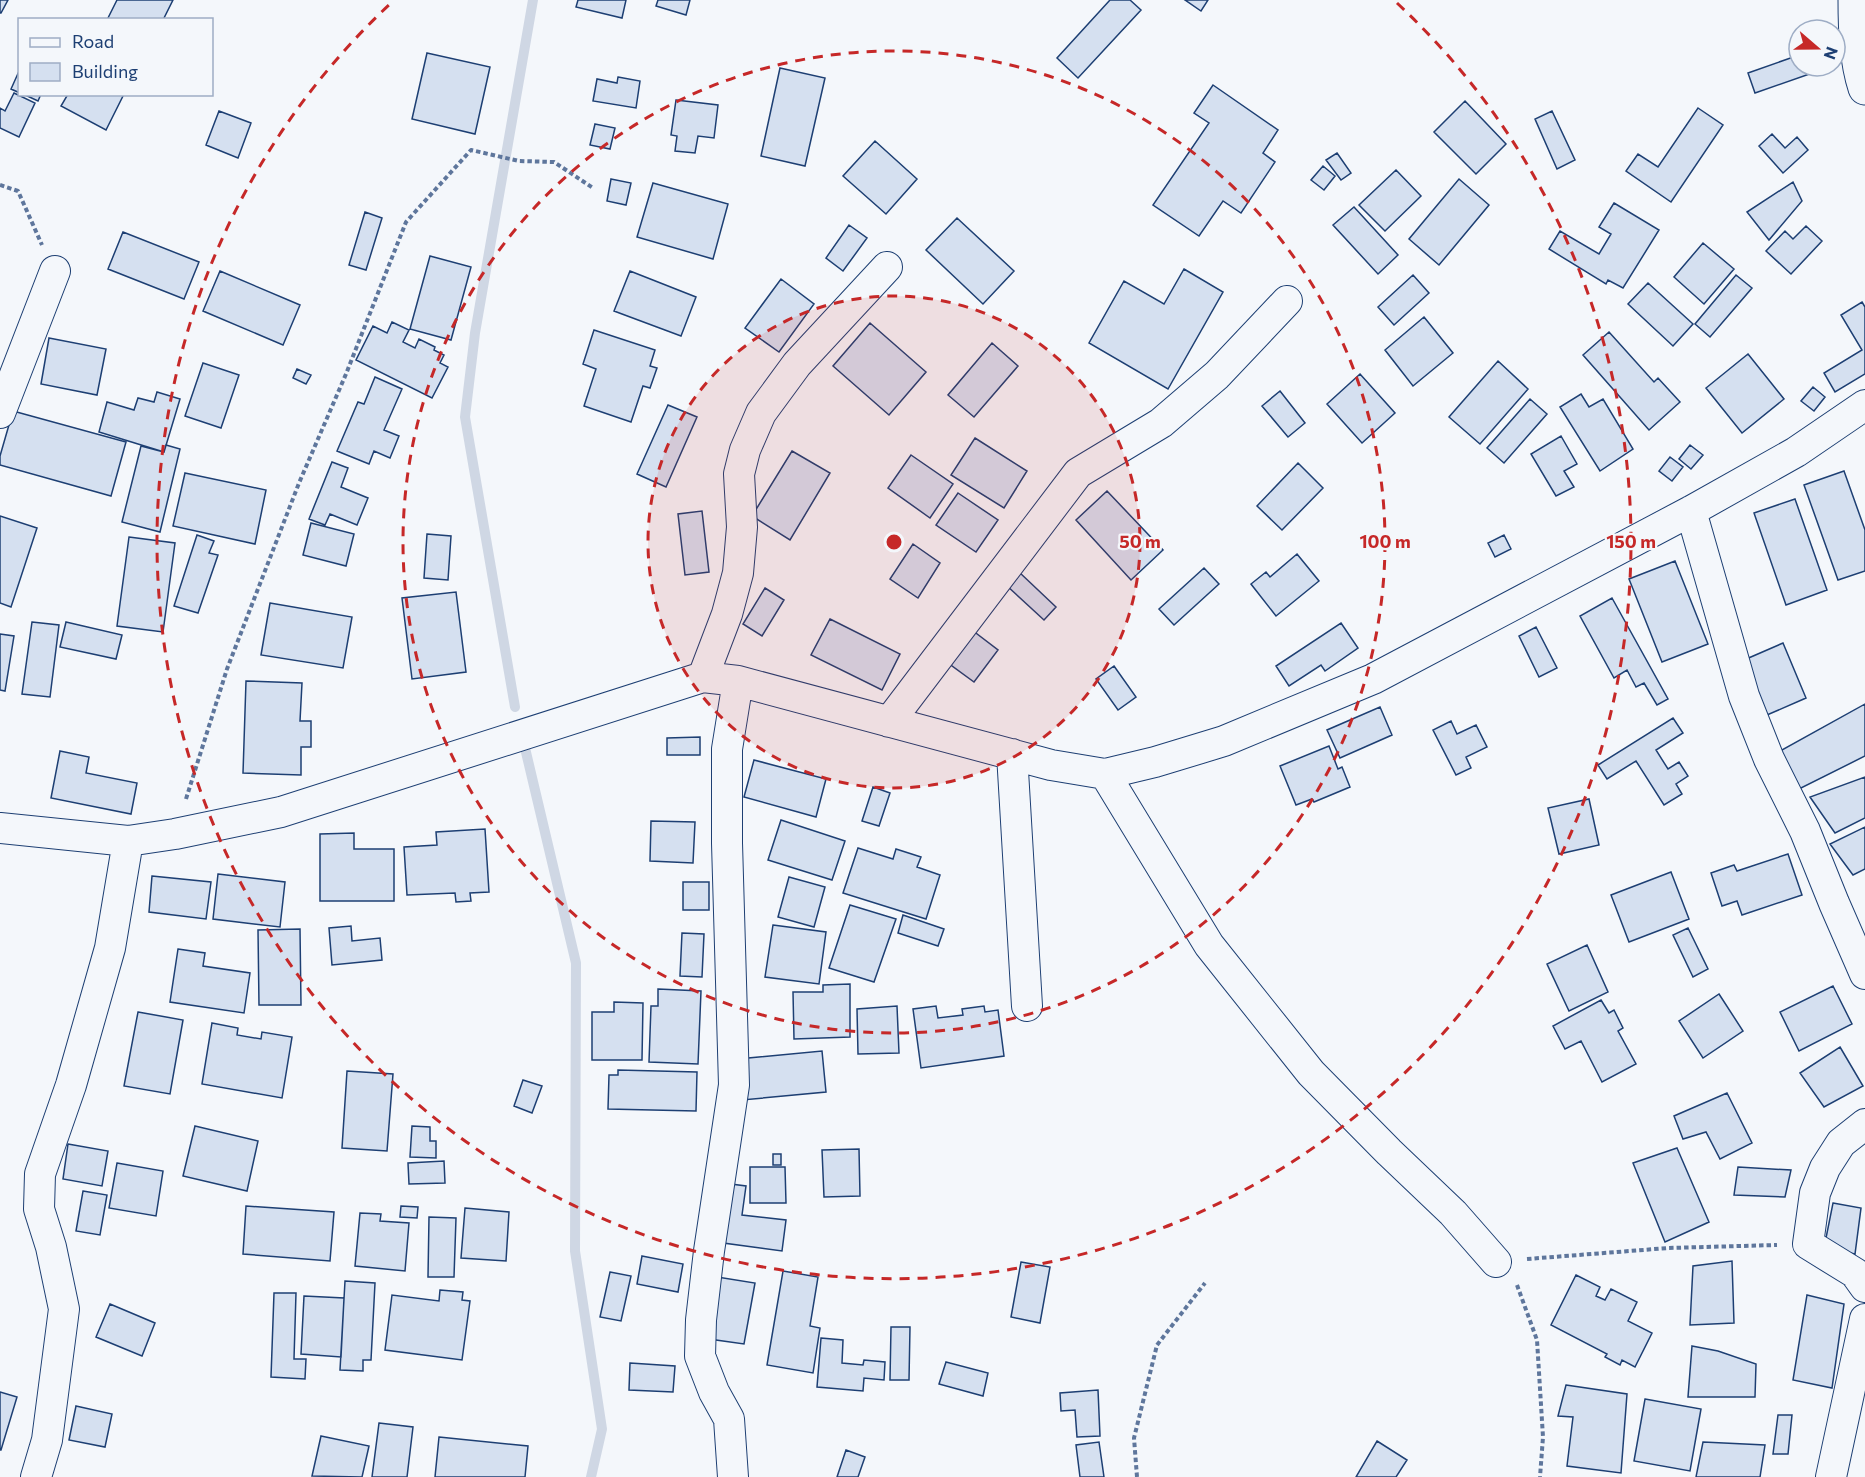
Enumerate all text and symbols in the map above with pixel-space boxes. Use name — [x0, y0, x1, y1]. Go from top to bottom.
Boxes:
legend — [18, 18, 213, 96]
north arrow — [1787, 18, 1847, 78]
text: Road — [72, 30, 114, 52]
text: N — [1821, 44, 1843, 62]
text: Building — [72, 60, 138, 82]
text: 50 m — [1119, 530, 1161, 552]
text: 100 m — [1359, 530, 1411, 552]
text: 150 m — [1606, 530, 1656, 552]
centre of rings — [884, 532, 904, 552]

